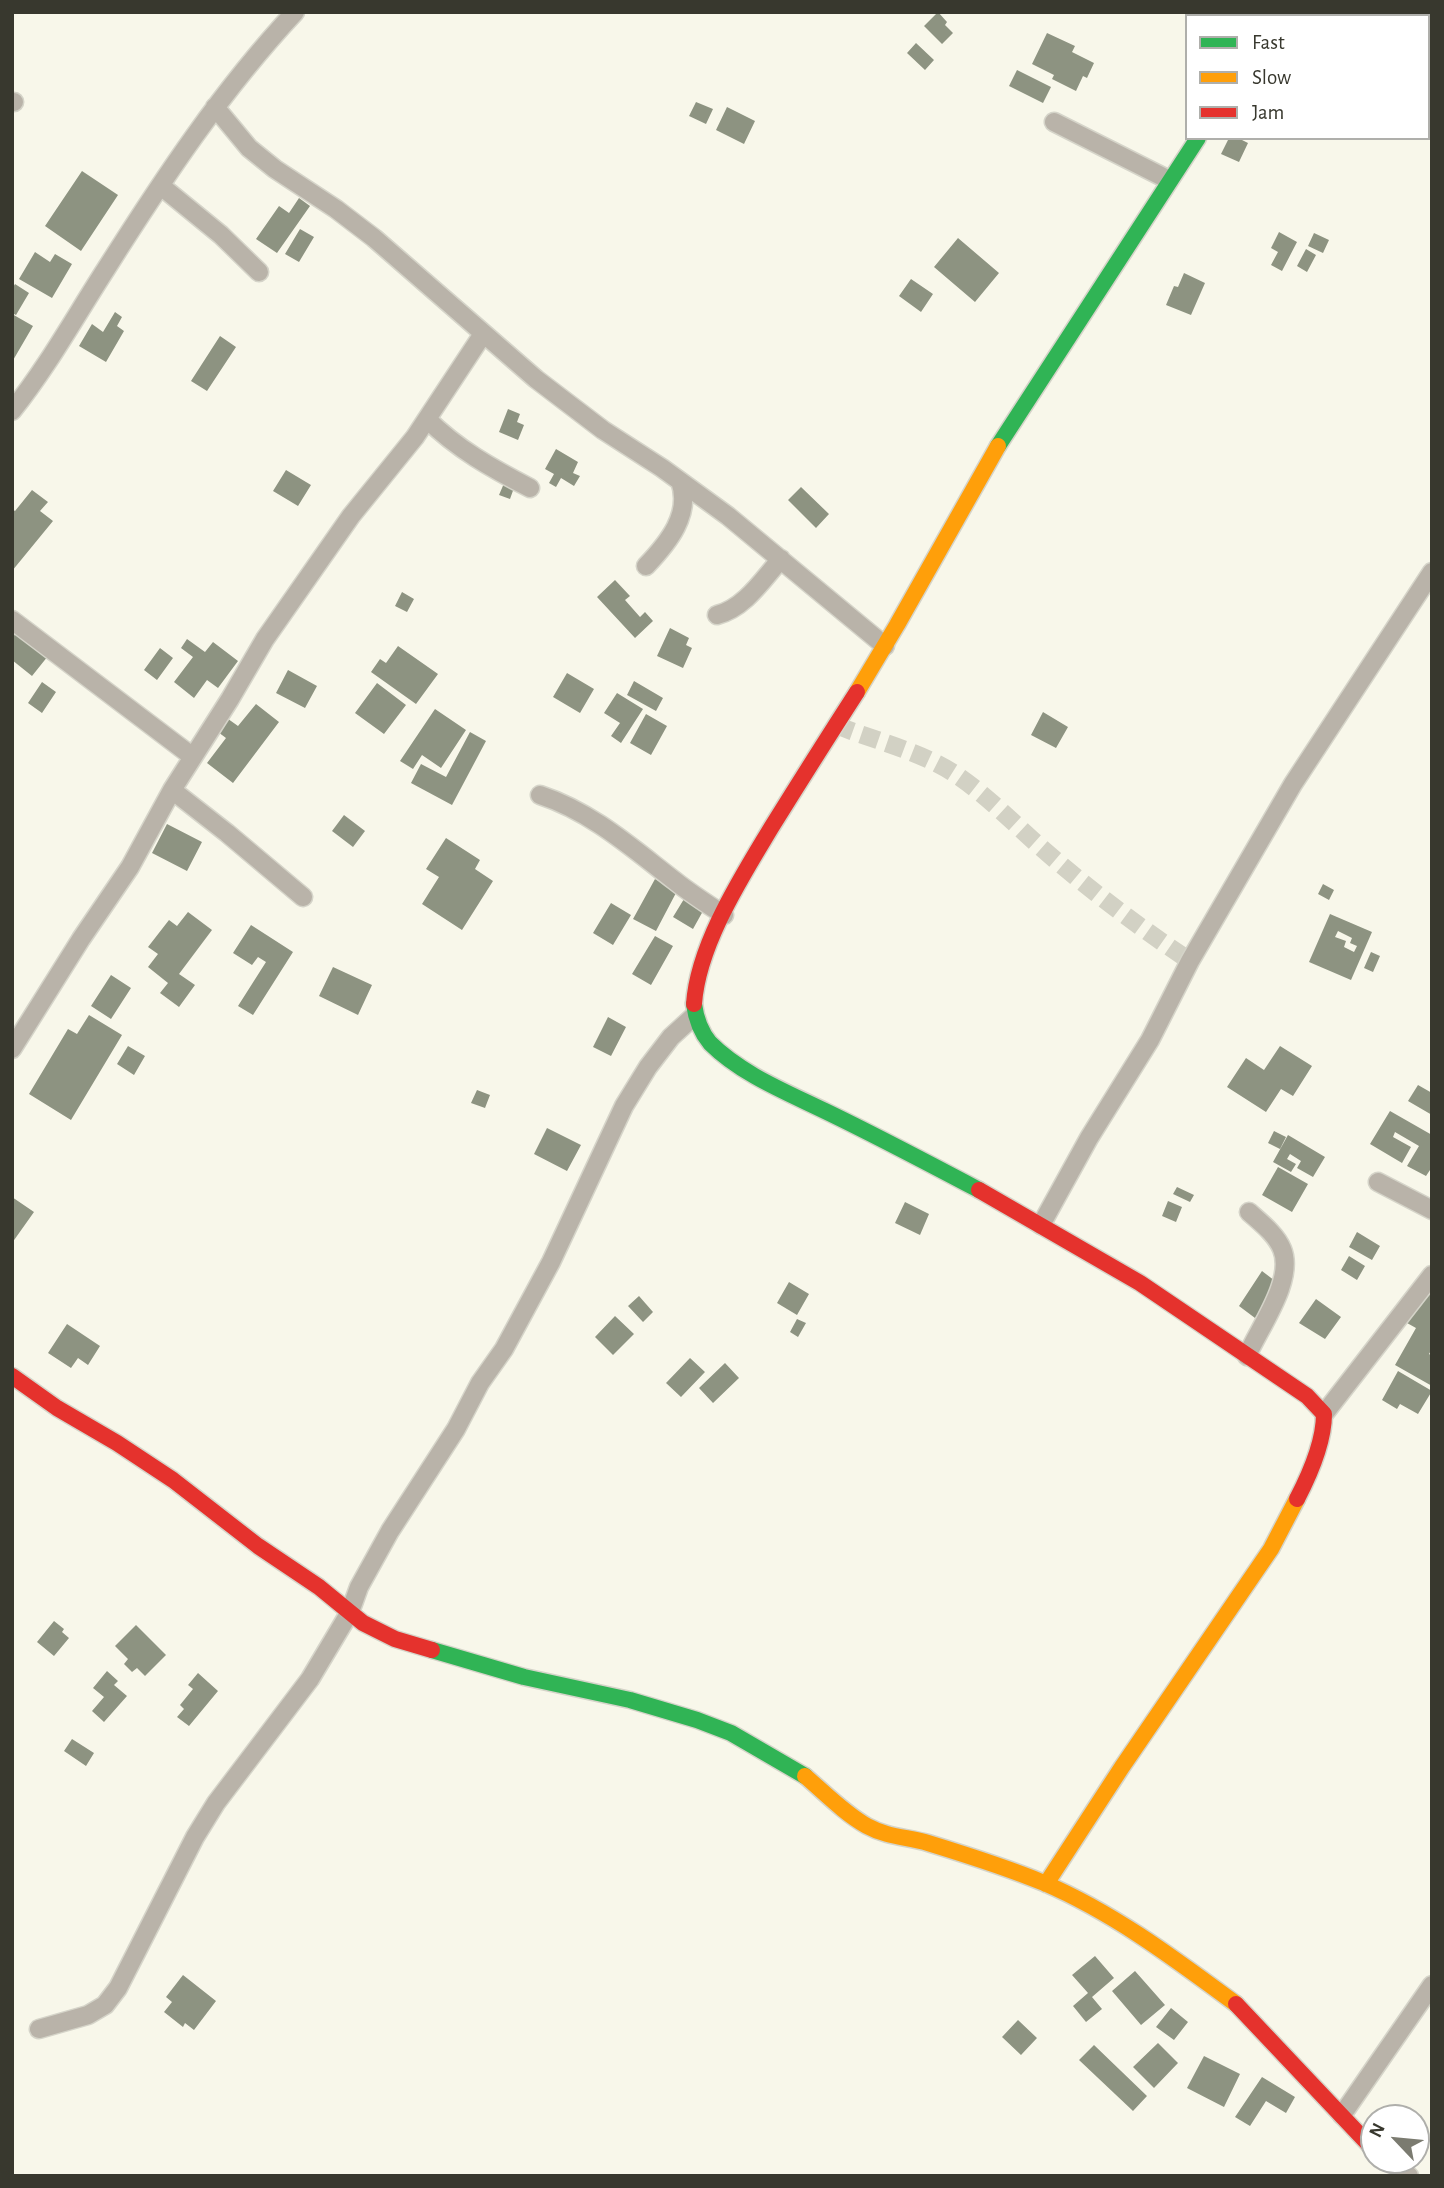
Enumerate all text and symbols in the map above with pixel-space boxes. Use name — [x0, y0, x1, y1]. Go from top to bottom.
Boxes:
legend — [1185, 14, 1430, 140]
text: Fast — [1252, 32, 1285, 53]
text: Slow — [1252, 67, 1291, 88]
text: Jam — [1252, 102, 1284, 123]
north arrow — [1360, 2104, 1430, 2174]
text: N — [1366, 2120, 1389, 2141]

